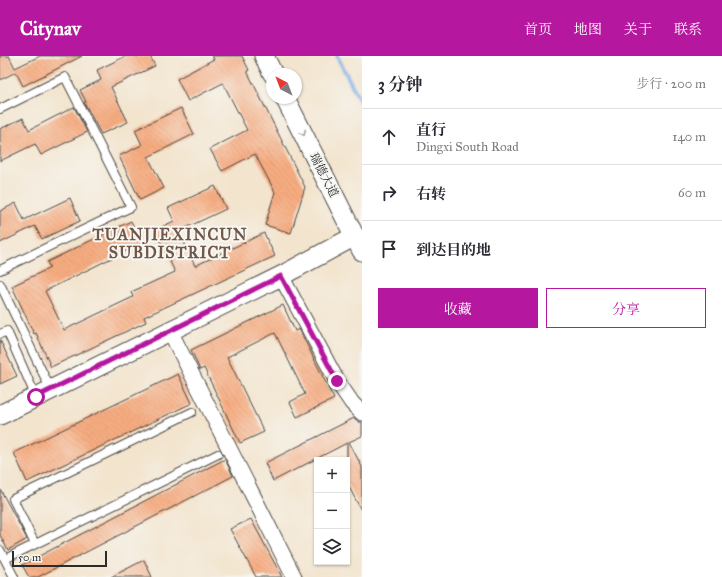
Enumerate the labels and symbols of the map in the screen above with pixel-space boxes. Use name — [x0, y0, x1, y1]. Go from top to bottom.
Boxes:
north arrow — [266, 68, 302, 104]
one-way arrow — [298, 129, 306, 136]
street label: 瑞德大道 — [307, 150, 341, 200]
district label: TUANJIEXINCUN SUBDISTRICT — [91, 225, 248, 262]
route end — [328, 372, 346, 390]
route start — [27, 388, 45, 406]
scale bar — [12, 549, 107, 568]

